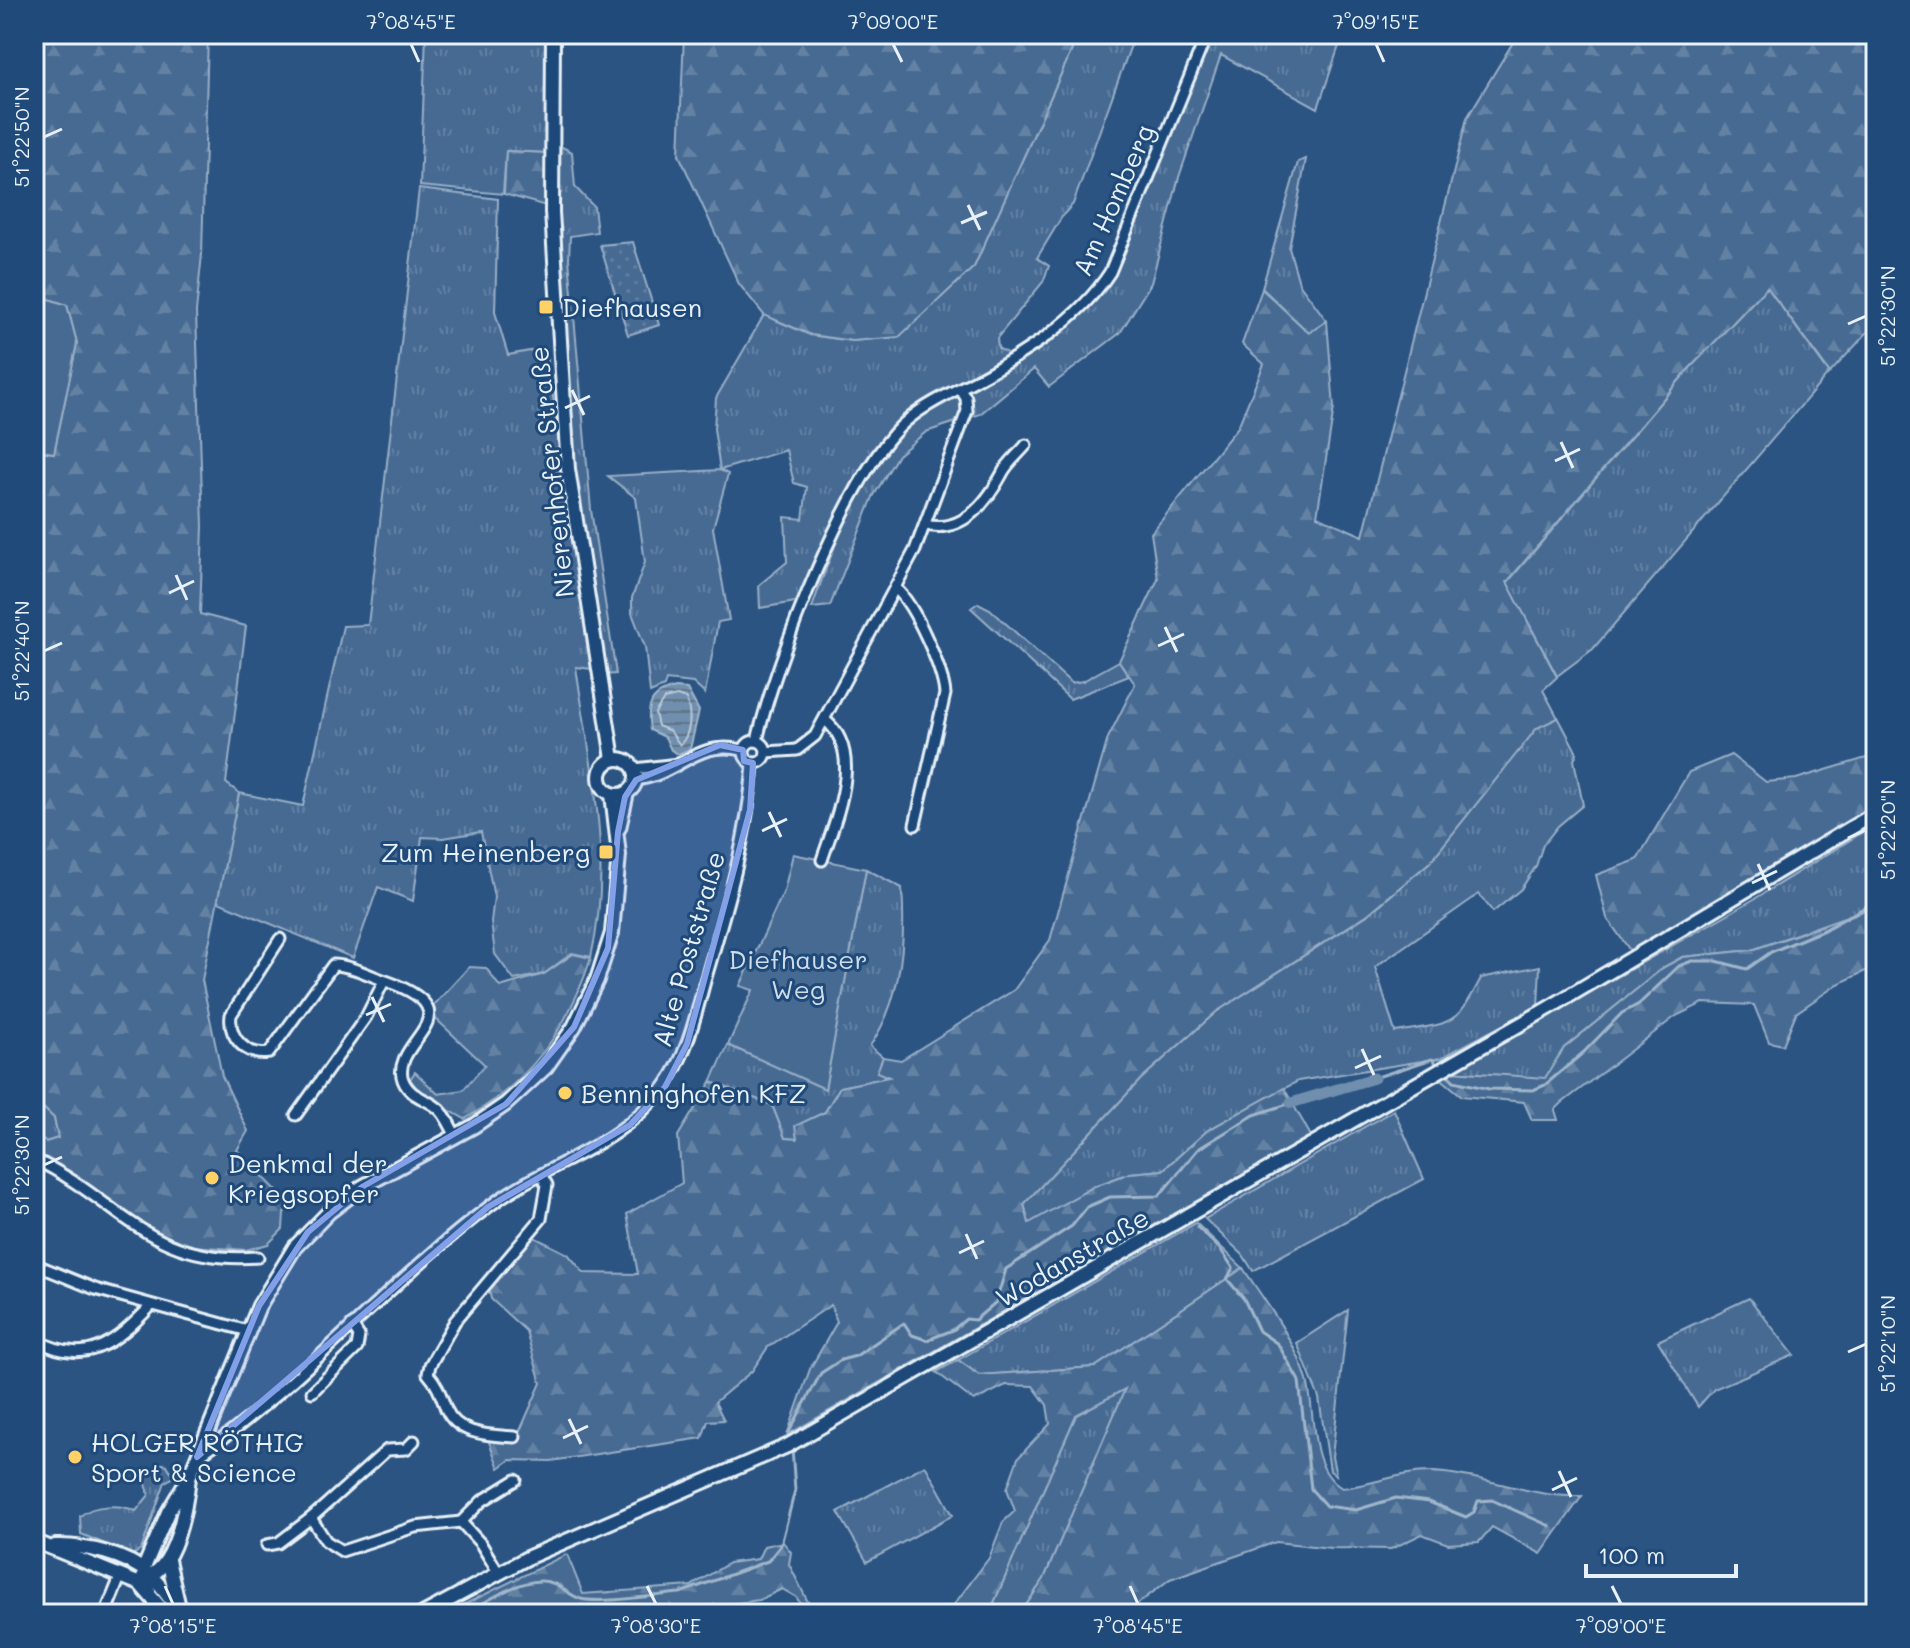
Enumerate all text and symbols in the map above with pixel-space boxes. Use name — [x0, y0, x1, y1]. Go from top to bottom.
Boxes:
text: 7°08'45"E — [366, 8, 456, 34]
text: 7°09'00"E — [848, 8, 938, 34]
text: 7°09'15"E — [1333, 8, 1419, 34]
text: 51°22'50"N — [8, 87, 34, 187]
street label: Am Homberg — [1064, 119, 1162, 281]
text: 51°22'30"N — [1874, 266, 1900, 366]
place label: Diefhausen — [562, 290, 702, 324]
marker: Diefhausen — [537, 298, 555, 316]
street label: Nierenhofer Straße — [521, 345, 581, 599]
text: 51°22'40"N — [8, 601, 34, 701]
text: 51°22'20"N — [1874, 780, 1900, 880]
place label: Zum Heinenberg — [381, 835, 590, 869]
marker: Zum Heinenberg — [597, 843, 615, 861]
street label: Alte Poststraße — [644, 847, 732, 1051]
park label: Diefhauser Weg — [729, 942, 867, 1006]
place label: Benninghofen KFZ — [581, 1076, 806, 1110]
marker: Benninghofen KFZ — [556, 1084, 574, 1102]
text: 51°22'30"N — [8, 1115, 34, 1215]
place label: Denkmal der Kriegsopfer — [228, 1146, 388, 1210]
marker: Denkmal der Kriegsopfer — [203, 1169, 221, 1187]
street label: Wodanstraße — [989, 1199, 1155, 1315]
text: 51°22'10"N — [1874, 1295, 1900, 1393]
place label: HOLGER RÖTHIG Sport & Science — [91, 1425, 304, 1489]
marker: HOLGER RÖTHIG Sport & Science — [66, 1448, 84, 1466]
scale bar — [1586, 1528, 1736, 1578]
text: 100 m — [1598, 1539, 1665, 1570]
text: 7°08'15"E — [130, 1612, 216, 1638]
text: 7°08'30"E — [611, 1612, 701, 1638]
text: 7°08'45"E — [1093, 1612, 1183, 1638]
text: 7°09'00"E — [1576, 1612, 1666, 1638]

